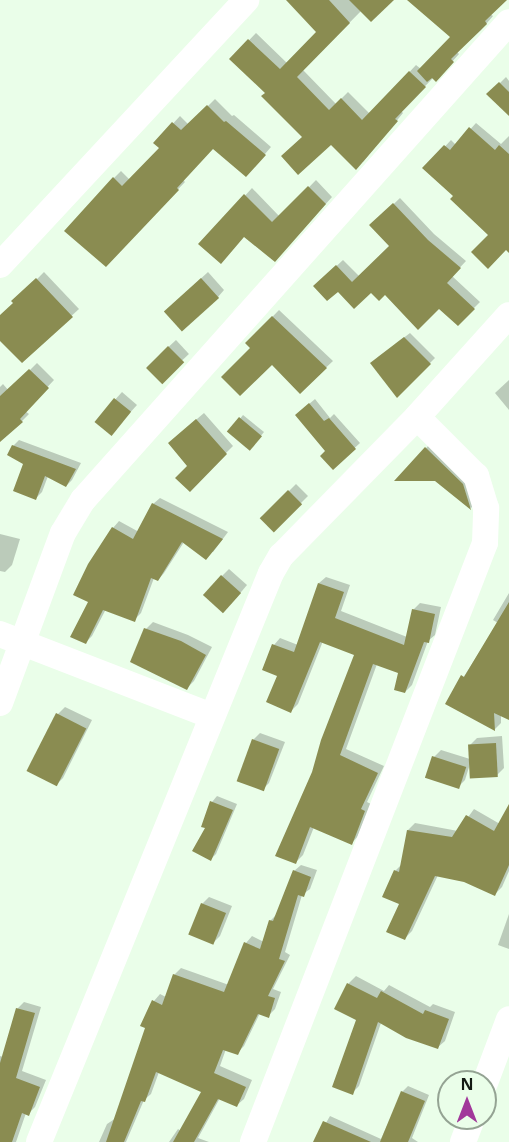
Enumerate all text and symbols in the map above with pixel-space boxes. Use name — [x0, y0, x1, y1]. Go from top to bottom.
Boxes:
north arrow — [437, 1070, 497, 1130]
text: N — [460, 1073, 474, 1095]

